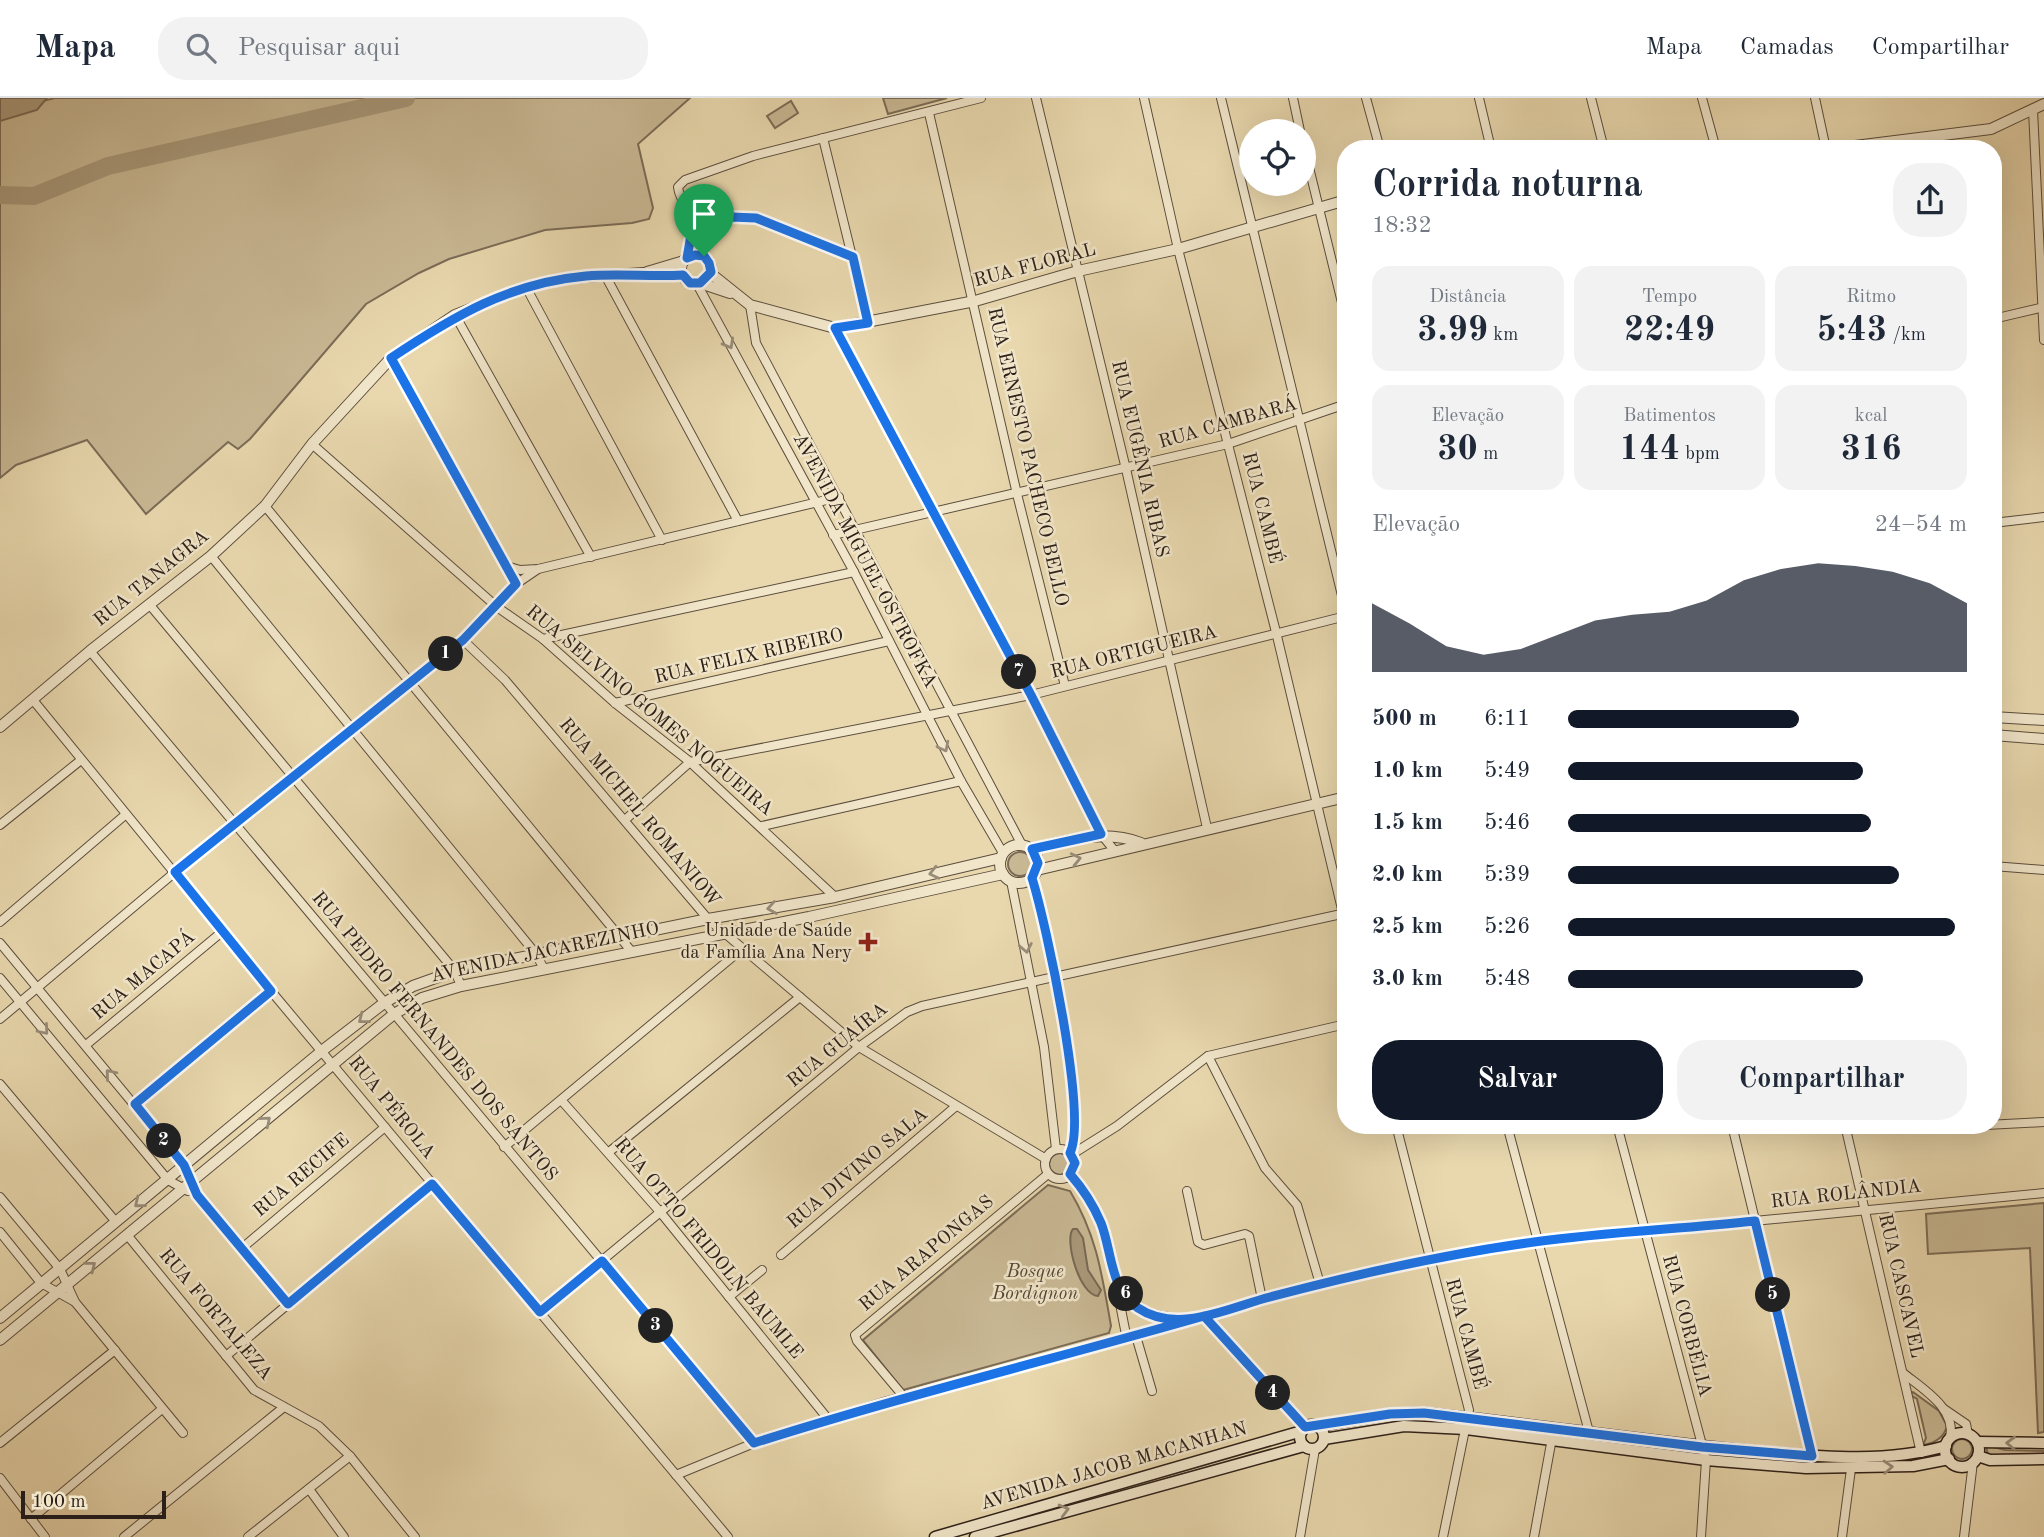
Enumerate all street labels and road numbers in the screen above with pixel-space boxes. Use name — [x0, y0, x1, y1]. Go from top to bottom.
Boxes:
street label: RUA FLORAL — [972, 241, 1098, 291]
street label: RUA ERNESTO PACHECO BELLO — [983, 306, 1071, 608]
street label: RUA EUGÊNIA RIBAS — [1107, 358, 1175, 559]
street label: RUA CAMBARÁ — [1156, 391, 1300, 453]
street label: AVENIDA MIGUEL OSTROFKA — [789, 431, 940, 692]
street label: RUA CAMBÉ — [1238, 449, 1288, 566]
street label: RUA TANAGRA — [91, 527, 213, 631]
street label: RUA SELVINO GOMES NOGUEIRA — [522, 602, 776, 820]
street label: RUA ORTIGUEIRA — [1049, 623, 1220, 683]
street label: RUA FELIX RIBEIRO — [653, 626, 845, 688]
street label: RUA MICHEL ROMANIOW — [555, 715, 723, 911]
street label: RUA PEDRO FERNANDES DOS SANTOS — [308, 889, 560, 1185]
street label: AVENIDA JACAREZINHO — [429, 919, 661, 987]
street label: RUA MACAPÁ — [86, 924, 199, 1024]
street label: RUA GUAÍRA — [782, 997, 892, 1092]
street label: RUA PÉROLA — [344, 1051, 441, 1163]
street label: RUA DIVINO SALA — [784, 1105, 932, 1233]
street label: RUA RECIFE — [250, 1131, 354, 1221]
street label: RUA OTTO FRIDOLN BAUMLE — [610, 1135, 806, 1363]
street label: RUA ROLÂNDIA — [1769, 1174, 1923, 1212]
street label: RUA ARAPONGAS — [856, 1193, 998, 1315]
street label: RUA CASCAVEL — [1874, 1212, 1926, 1360]
street label: RUA FORTALEZA — [155, 1246, 276, 1385]
street label: RUA CORBÉLIA — [1658, 1252, 1718, 1400]
street label: RUA CAMBÉ — [1441, 1275, 1493, 1392]
street label: AVENIDA JACOB MACANHAN — [979, 1420, 1250, 1514]

